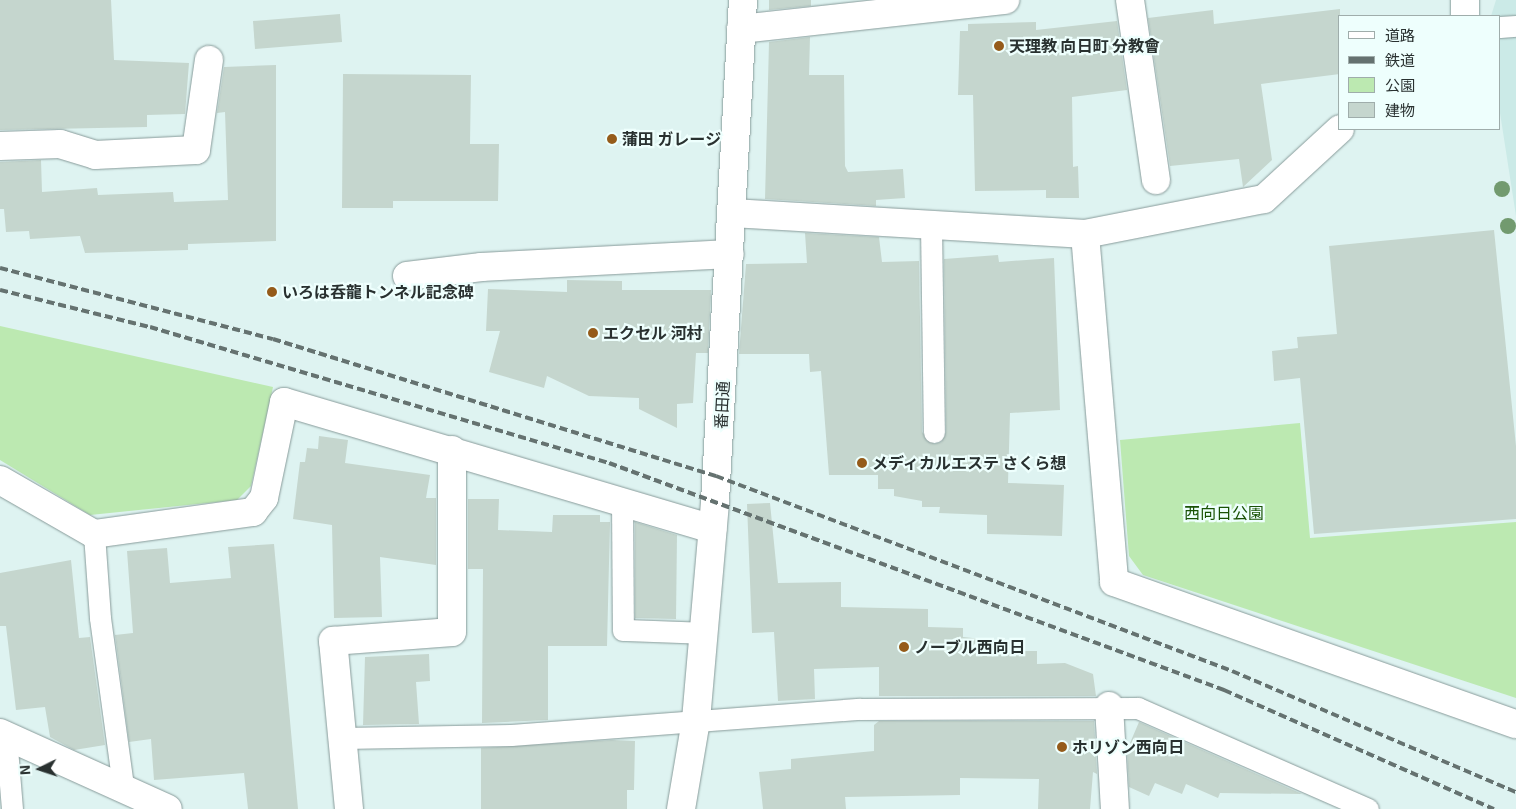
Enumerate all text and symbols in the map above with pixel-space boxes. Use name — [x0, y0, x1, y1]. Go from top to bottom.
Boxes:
legend — [1338, 15, 1501, 130]
text: 道路 — [1385, 26, 1415, 44]
place label: 天理教 向日町 分教會 — [1009, 36, 1160, 56]
marker: 天理教 向日町 分教會 — [993, 40, 1005, 52]
text: 鉄道 — [1385, 51, 1415, 69]
text: 公園 — [1385, 76, 1415, 94]
text: 建物 — [1385, 101, 1415, 119]
place label: 蒲田 ガレージ — [622, 129, 721, 149]
marker: 蒲田 ガレージ — [606, 133, 618, 145]
place label: いろは呑龍トンネル記念碑 — [282, 282, 474, 302]
marker: いろは呑龍トンネル記念碑 — [266, 286, 278, 298]
place label: エクセル 河村 — [603, 323, 702, 343]
marker: エクセル 河村 — [587, 327, 599, 339]
street label: 番田通 — [711, 381, 733, 429]
place label: メディカルエステ さくら想 — [872, 453, 1067, 473]
marker: メディカルエステ さくら想 — [856, 457, 868, 469]
park label: 西向日公園 — [1184, 503, 1264, 523]
place label: ノーブル西向日 — [914, 637, 1026, 657]
marker: ノーブル西向日 — [898, 641, 910, 653]
place label: ホリゾン西向日 — [1072, 737, 1184, 757]
marker: ホリゾン西向日 — [1056, 741, 1068, 753]
north arrow — [15, 744, 65, 794]
text: N — [16, 764, 33, 776]

